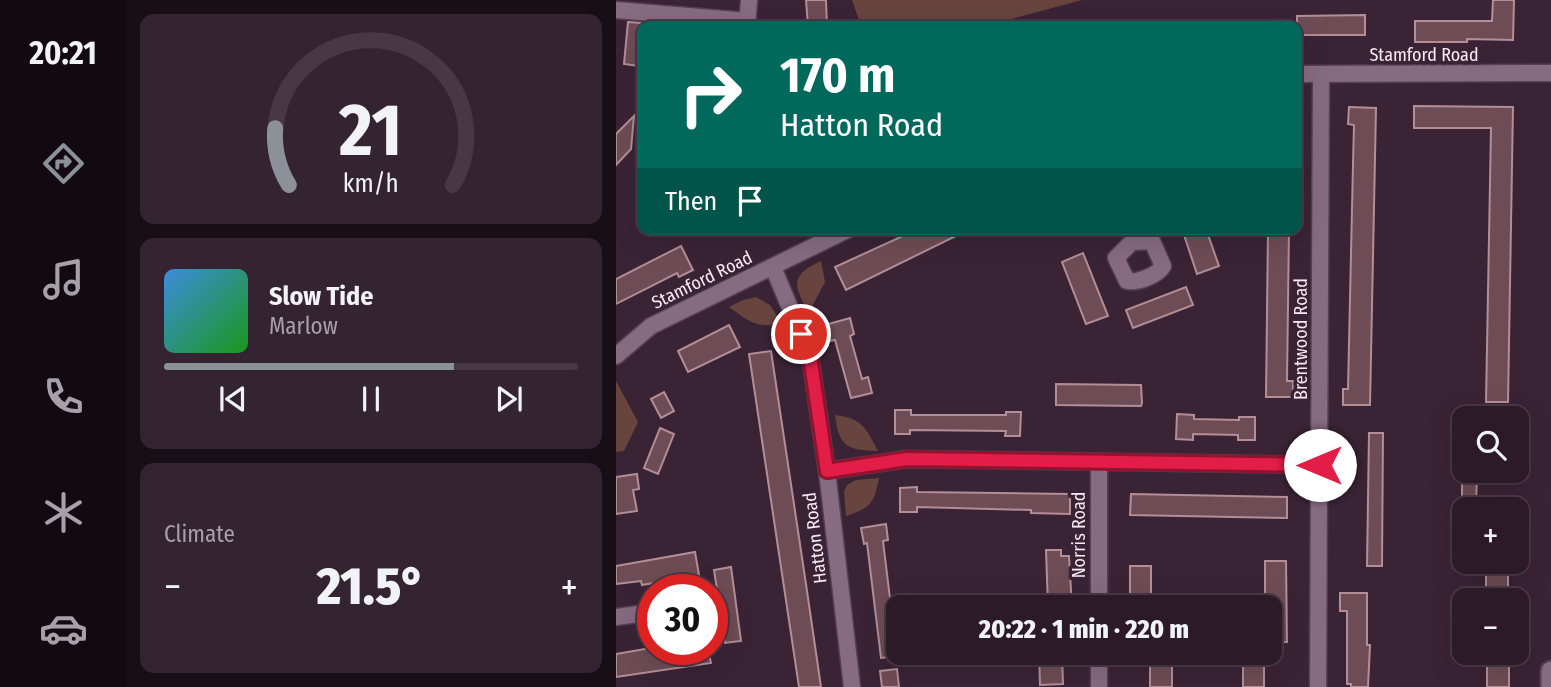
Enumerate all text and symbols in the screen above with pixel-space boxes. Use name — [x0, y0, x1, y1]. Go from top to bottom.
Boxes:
text: 20:21 — [29, 34, 97, 72]
street label: Stamford Road — [1369, 44, 1479, 66]
text: 170 m — [780, 46, 896, 105]
icon: right — [665, 49, 756, 140]
text: 21 — [338, 88, 403, 175]
text: Hatton Road — [780, 106, 943, 144]
icon: directions — [39, 139, 88, 188]
text: km/h — [343, 169, 399, 199]
icon: arrive — [731, 182, 769, 220]
text: Then — [665, 186, 717, 217]
street label: Stamford Road — [648, 246, 756, 314]
icon: music — [39, 255, 88, 304]
street label: Brentwood Road — [1290, 278, 1312, 400]
text: Slow Tide — [269, 281, 373, 312]
pin — [771, 304, 831, 364]
text: Marlow — [269, 312, 338, 340]
icon: arrive — [782, 315, 820, 353]
icon: phone — [39, 372, 88, 421]
icon: previous — [214, 380, 252, 418]
icon: pause — [352, 380, 390, 418]
icon: next — [490, 380, 528, 418]
map controls — [1452, 406, 1529, 665]
button: search — [1452, 406, 1529, 483]
position arrow — [1283, 428, 1357, 502]
icon: climate — [39, 488, 88, 537]
street label: Hatton Road — [798, 491, 832, 585]
street label: Norris Road — [1068, 492, 1090, 578]
button: + — [1452, 497, 1529, 574]
text: Climate — [164, 520, 235, 548]
text: 21.5° — [317, 555, 425, 618]
text: − — [164, 564, 181, 610]
text: + — [561, 564, 578, 610]
speed limit sign: 30 — [637, 574, 728, 665]
button: − — [1452, 588, 1529, 665]
icon: car — [39, 604, 88, 653]
text: 20:22 · 1 min · 220 m — [979, 614, 1189, 645]

